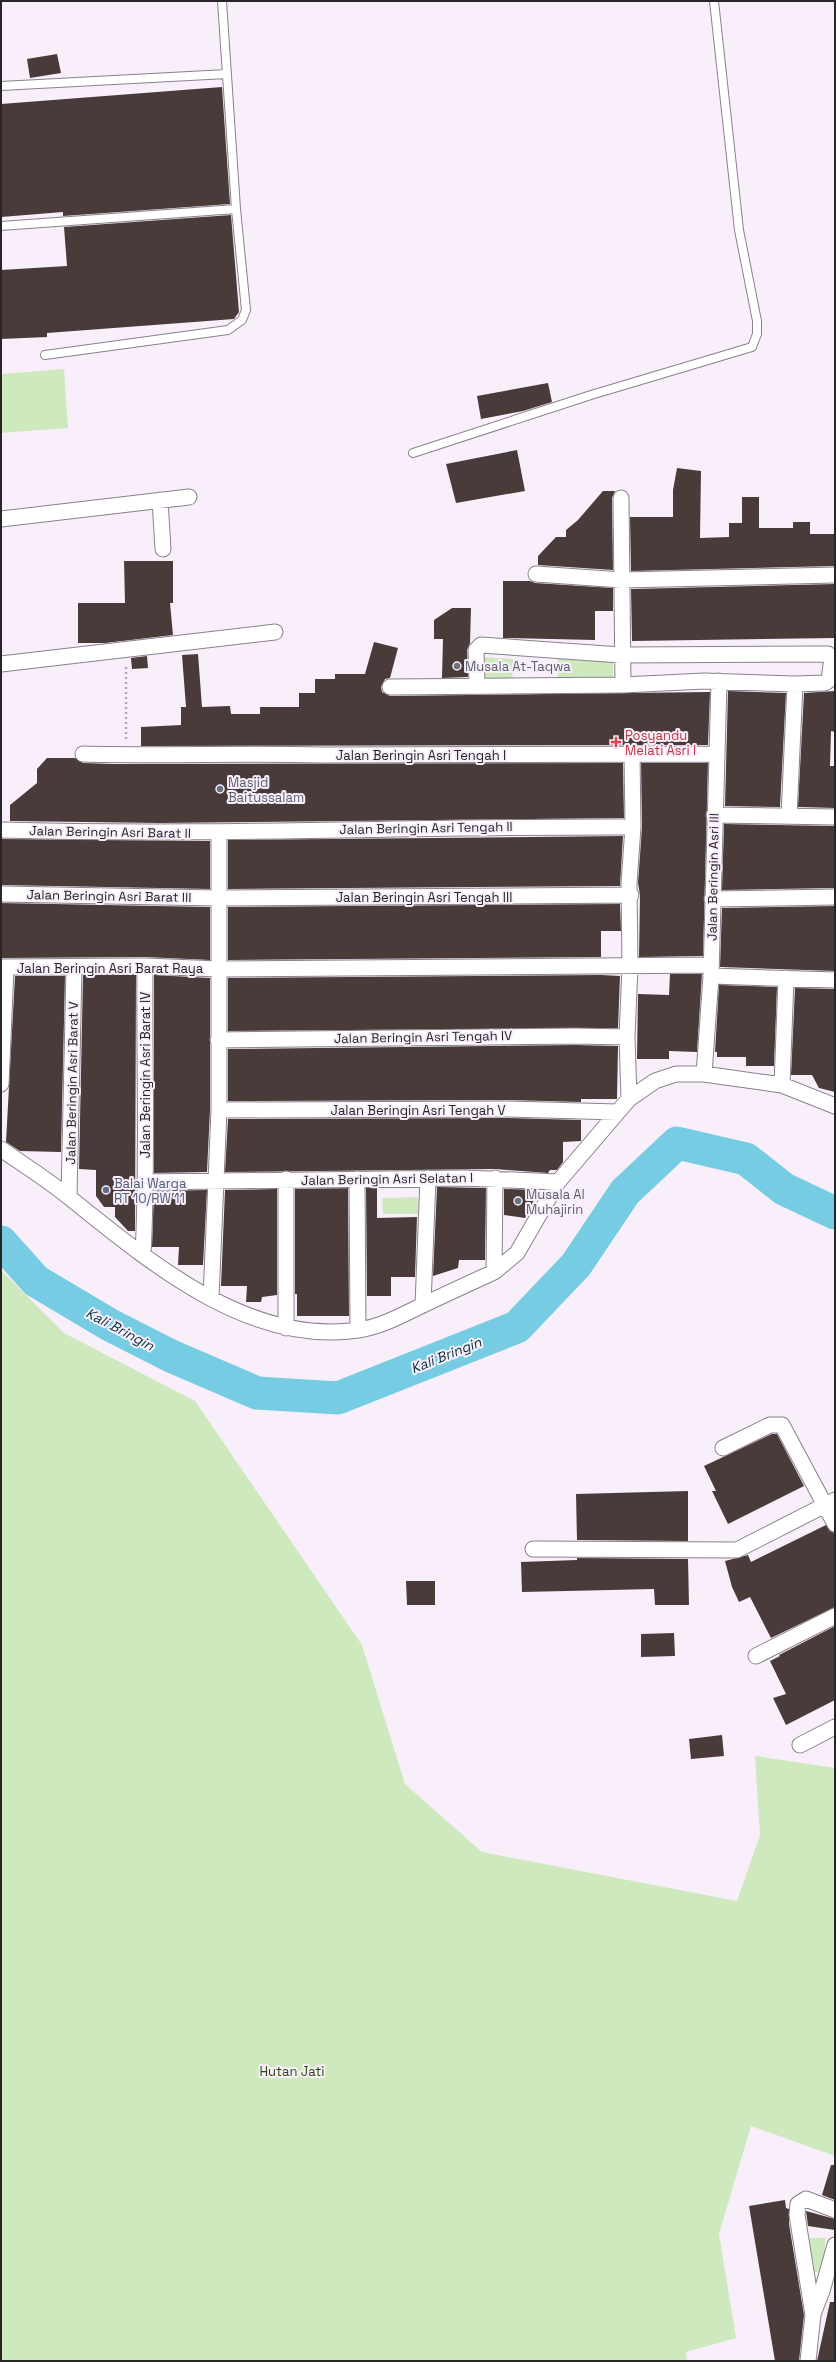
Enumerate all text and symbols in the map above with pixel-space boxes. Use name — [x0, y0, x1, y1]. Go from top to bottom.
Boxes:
place label: Musala At-Taqwa — [465, 658, 571, 675]
marker: Musala At-Taqwa — [452, 661, 462, 671]
place label: Posyandu Melati Asri I — [625, 727, 696, 759]
marker: Posyandu Melati Asri I — [610, 736, 622, 748]
street label: Jalan Beringin Asri Tengah I — [336, 747, 506, 764]
place label: Masjid Baitussalam — [228, 774, 304, 806]
marker: Masjid Baitussalam — [215, 784, 225, 794]
street label: Jalan Beringin Asri III — [703, 813, 723, 941]
street label: Jalan Beringin Asri Tengah II — [339, 818, 513, 838]
street label: Jalan Beringin Asri Barat II — [29, 822, 191, 842]
street label: Jalan Beringin Asri Barat III — [26, 886, 192, 906]
street label: Jalan Beringin Asri Tengah III — [336, 889, 512, 906]
street label: Jalan Beringin Asri Barat Raya — [17, 960, 204, 977]
street label: Jalan Beringin Asri Barat IV — [137, 992, 154, 1158]
street label: Jalan Beringin Asri Barat V — [62, 1001, 82, 1165]
street label: Jalan Beringin Asri Tengah IV — [334, 1027, 512, 1047]
street label: Jalan Beringin Asri Tengah V — [331, 1102, 506, 1119]
street label: Jalan Beringin Asri Selatan I — [301, 1169, 473, 1189]
place label: Balai Warga RT 10/RW 11 — [114, 1175, 187, 1207]
marker: Balai Warga RT 10/RW 11 — [101, 1185, 111, 1195]
place label: Musala Al Muhajirin — [526, 1186, 585, 1218]
marker: Musala Al Muhajirin — [513, 1196, 523, 1206]
water label: Kali Bringin — [83, 1304, 158, 1355]
water label: Kali Bringin — [408, 1333, 484, 1377]
park label: Hutan Jati — [260, 2063, 324, 2080]

